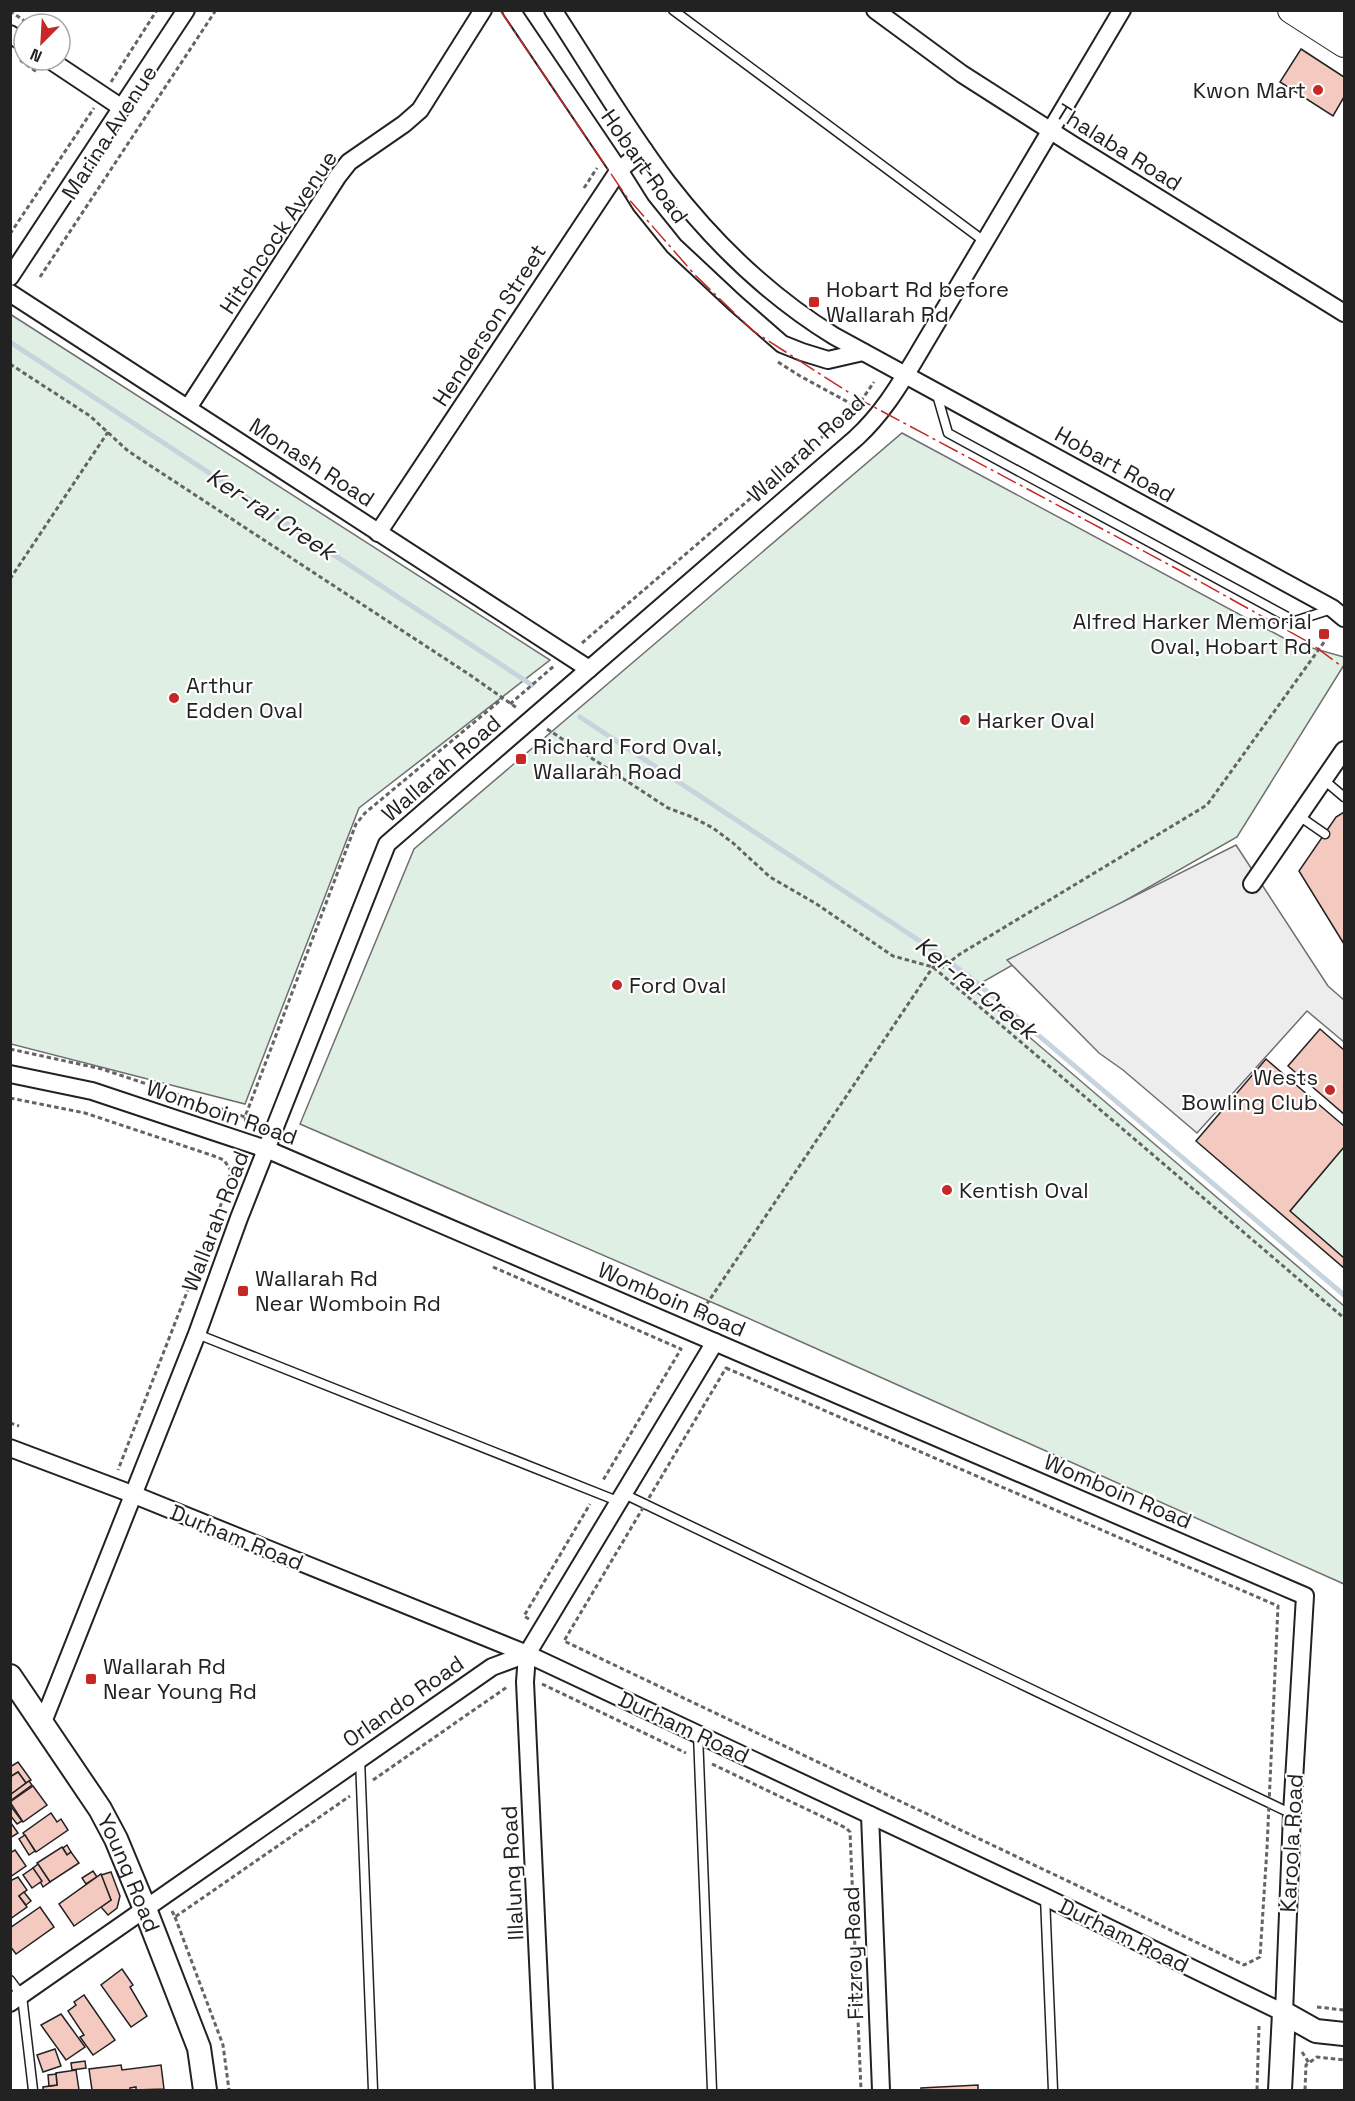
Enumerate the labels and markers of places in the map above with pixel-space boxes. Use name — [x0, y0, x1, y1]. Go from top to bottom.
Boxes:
place label: Kwon Mart — [1193, 76, 1306, 104]
marker: Kwon Mart — [1311, 83, 1325, 97]
place label: Hobart Rd before Wallarah Rd — [826, 275, 1009, 328]
marker: Hobart Rd before Wallarah Rd — [807, 295, 821, 309]
place label: Alfred Harker Memorial Oval, Hobart Rd — [1072, 607, 1312, 660]
marker: Alfred Harker Memorial Oval, Hobart Rd — [1317, 627, 1331, 641]
place label: Arthur Edden Oval — [186, 671, 303, 724]
marker: Arthur Edden Oval — [167, 691, 181, 705]
place label: Harker Oval — [977, 706, 1095, 734]
marker: Harker Oval — [958, 713, 972, 727]
place label: Richard Ford Oval, Wallarah Road — [533, 732, 722, 785]
marker: Richard Ford Oval, Wallarah Road — [514, 752, 528, 766]
place label: Ford Oval — [629, 971, 726, 999]
marker: Ford Oval — [610, 978, 624, 992]
place label: Wests Bowling Club — [1181, 1063, 1318, 1116]
marker: Wests Bowling Club — [1323, 1083, 1337, 1097]
place label: Kentish Oval — [959, 1176, 1089, 1204]
marker: Kentish Oval — [940, 1183, 954, 1197]
place label: Wallarah Rd Near Womboin Rd — [255, 1264, 441, 1317]
marker: Wallarah Rd Near Womboin Rd — [236, 1284, 250, 1298]
place label: Wallarah Rd Near Young Rd — [103, 1652, 257, 1705]
marker: Wallarah Rd Near Young Rd — [84, 1672, 98, 1686]

